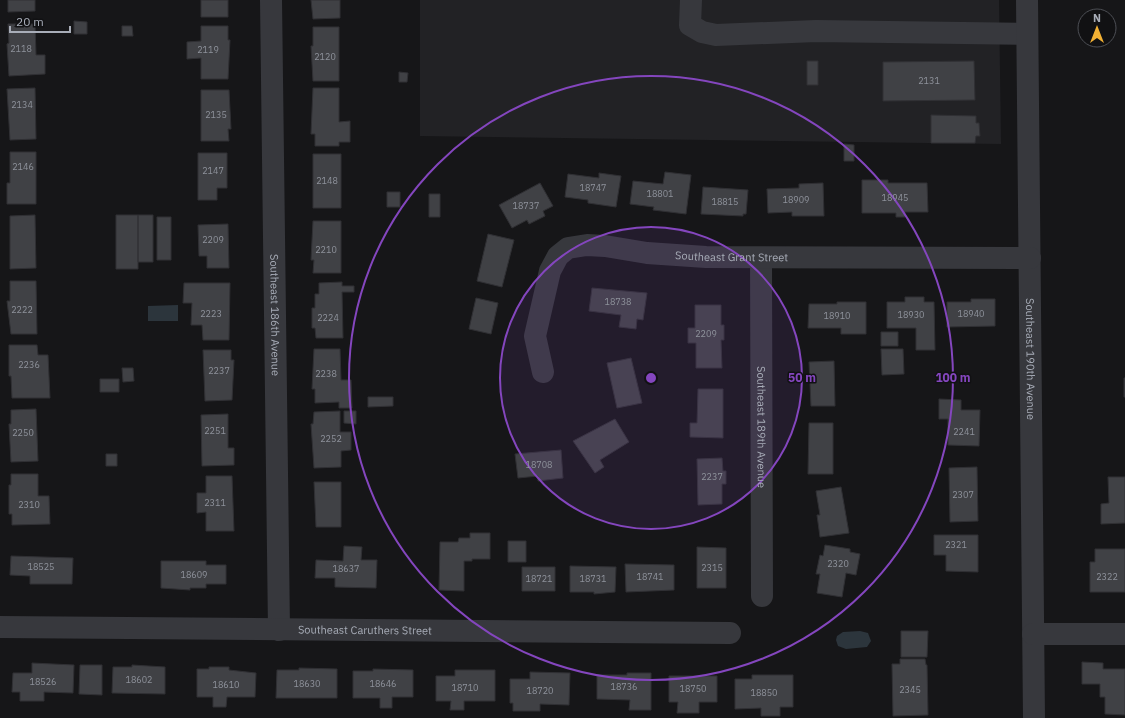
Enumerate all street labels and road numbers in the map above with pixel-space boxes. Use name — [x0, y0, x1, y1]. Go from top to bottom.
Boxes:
street label: Southeast Grant Street — [675, 248, 788, 264]
street label: Southeast 186th Avenue — [267, 254, 283, 376]
street label: Southeast 190th Avenue — [1023, 298, 1038, 420]
street label: Southeast 189th Avenue — [754, 366, 769, 488]
street label: Southeast Caruthers Street — [298, 622, 432, 638]

